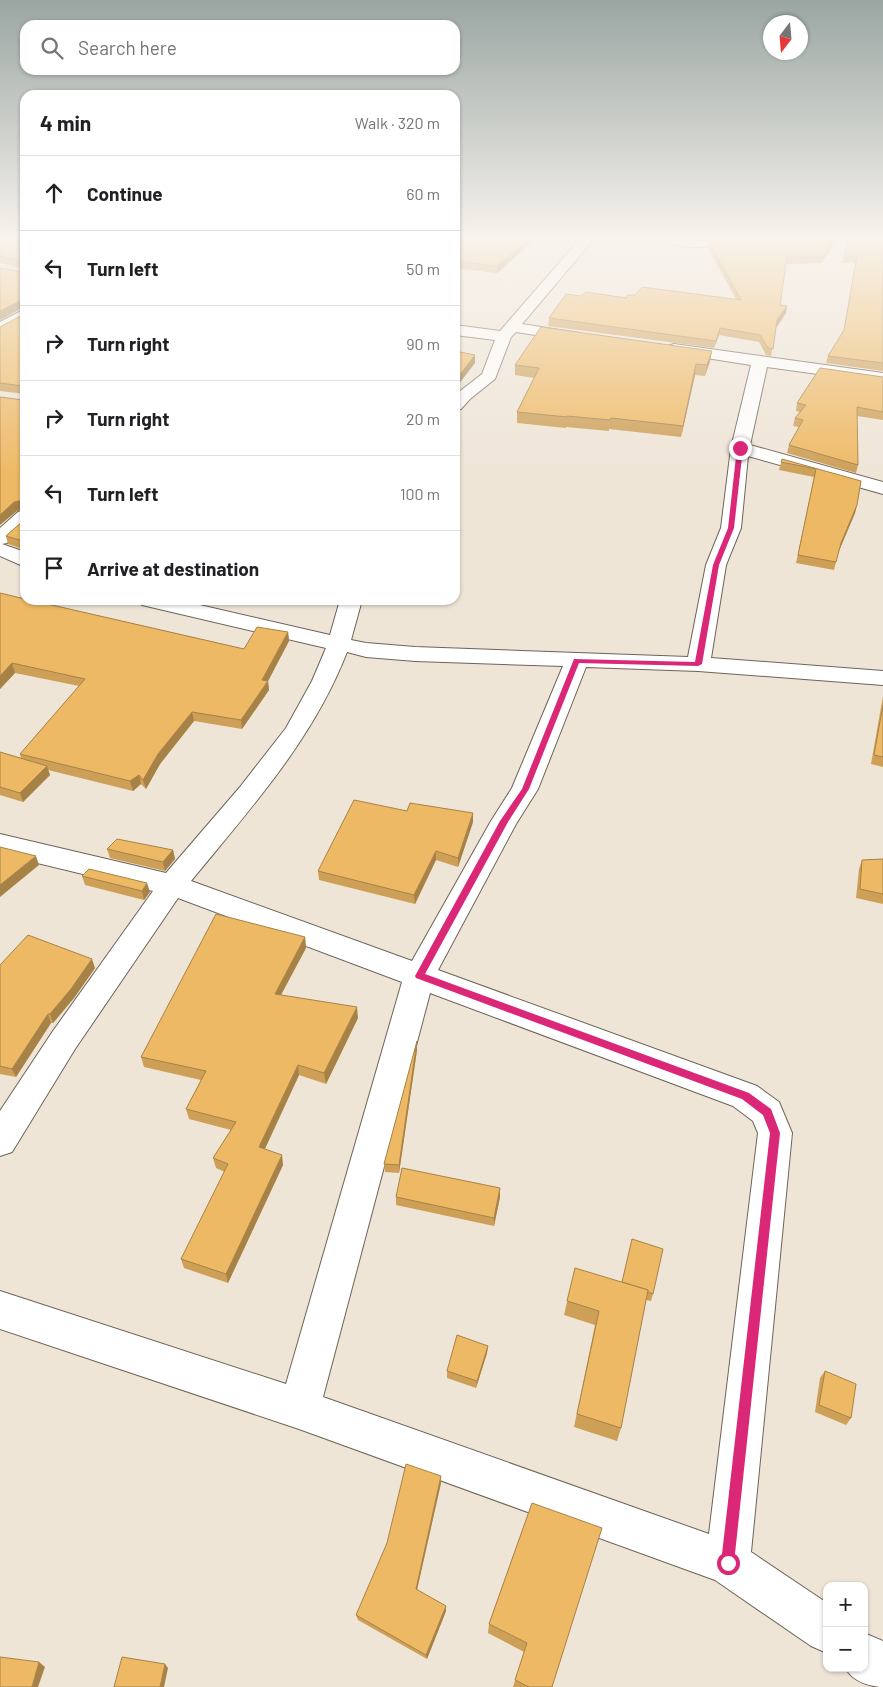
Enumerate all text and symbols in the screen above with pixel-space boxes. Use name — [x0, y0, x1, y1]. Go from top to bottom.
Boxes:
north arrow — [763, 15, 808, 60]
search box — [20, 20, 460, 75]
icon: search — [38, 34, 66, 62]
text: Search here — [78, 36, 177, 59]
text: 4 min — [40, 110, 91, 135]
text: Walk · 320 m — [355, 113, 440, 132]
icon: ahead — [40, 179, 68, 207]
text: Continue — [87, 182, 163, 205]
text: 60 m — [406, 184, 440, 203]
icon: left — [40, 254, 68, 282]
text: Turn left — [87, 257, 158, 280]
text: 50 m — [406, 259, 440, 278]
icon: right — [40, 329, 68, 357]
text: Turn right — [87, 332, 169, 355]
text: 90 m — [406, 334, 440, 353]
icon: right — [40, 404, 68, 432]
text: Turn right — [87, 407, 169, 430]
text: 20 m — [406, 409, 440, 428]
route end — [729, 437, 752, 460]
icon: left — [40, 479, 68, 507]
text: Turn left — [87, 482, 158, 505]
text: 100 m — [400, 484, 440, 503]
icon: arrive — [40, 554, 68, 582]
text: Arrive at destination — [87, 557, 259, 580]
route start — [717, 1552, 740, 1575]
map controls — [823, 1582, 868, 1672]
button: + — [823, 1582, 868, 1627]
button: − — [823, 1627, 868, 1672]

